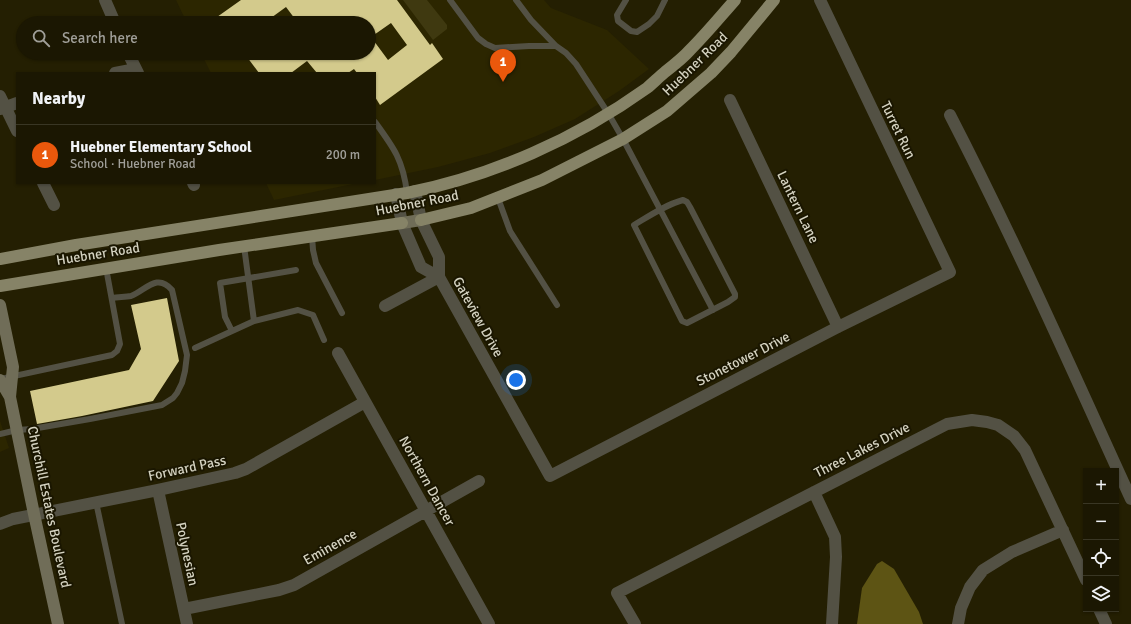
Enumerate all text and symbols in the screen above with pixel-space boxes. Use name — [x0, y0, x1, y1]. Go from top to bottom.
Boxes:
search box — [16, 16, 376, 60]
icon: search — [30, 27, 52, 49]
text: Search here — [62, 29, 138, 47]
street label: Huebner Road — [659, 29, 731, 99]
pin: 1 — [490, 49, 516, 82]
text: Nearby — [32, 88, 85, 109]
street label: Turret Run — [877, 98, 919, 162]
text: Huebner Elementary School — [70, 138, 252, 156]
text: 1 — [41, 147, 49, 163]
text: 200 m — [326, 147, 360, 163]
text: School · Huebner Road — [70, 156, 196, 172]
street label: Lantern Lane — [773, 168, 823, 246]
street label: Huebner Road — [374, 187, 460, 219]
street label: Huebner Road — [55, 239, 141, 269]
street label: Gateview Drive — [449, 274, 507, 360]
street label: Stonetower Drive — [693, 328, 793, 390]
your location — [506, 370, 526, 390]
street label: Three Lakes Drive — [811, 419, 913, 481]
street label: Churchill Estates Boulevard — [24, 425, 74, 589]
street label: Northern Dancer — [395, 433, 459, 530]
street label: Forward Pass — [146, 451, 228, 485]
map controls — [1083, 468, 1119, 612]
button: + — [1083, 468, 1119, 504]
button: − — [1083, 504, 1119, 540]
street label: Polynesian — [172, 521, 202, 587]
street label: Eminence — [300, 525, 360, 569]
button: locate — [1083, 540, 1119, 576]
button: layers — [1083, 576, 1119, 612]

